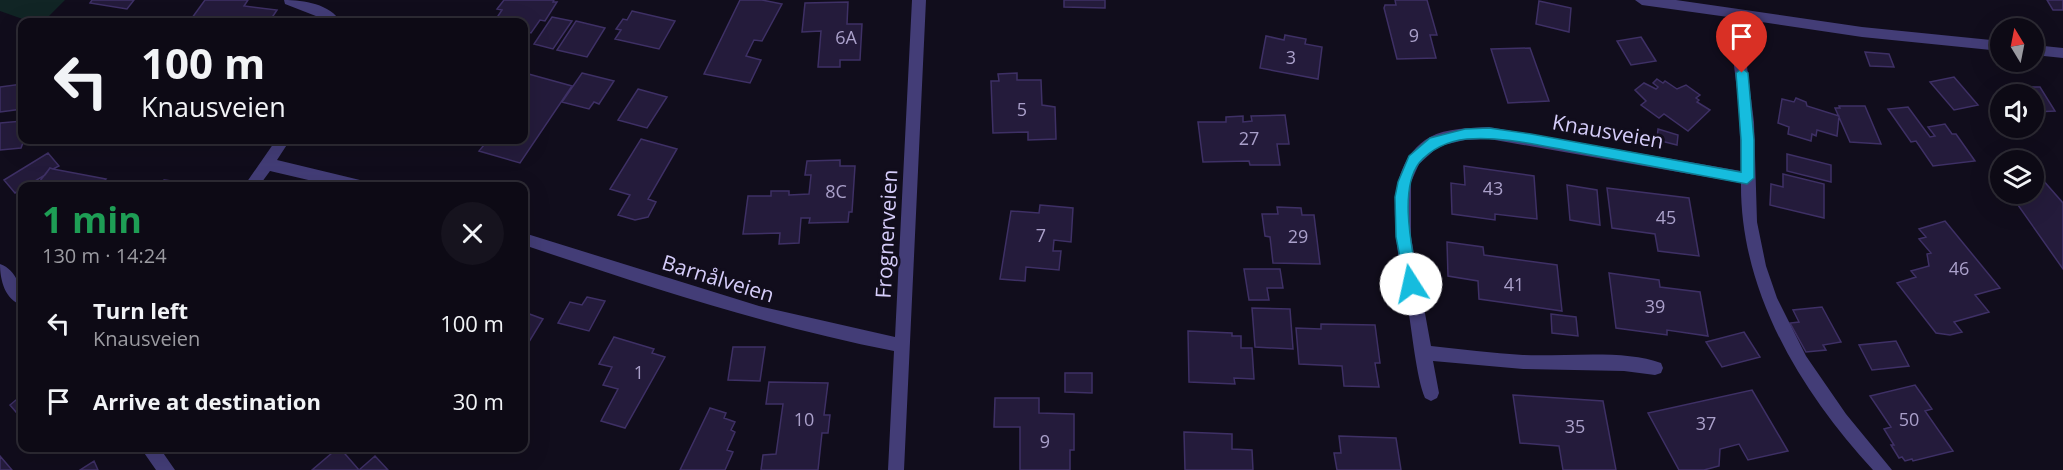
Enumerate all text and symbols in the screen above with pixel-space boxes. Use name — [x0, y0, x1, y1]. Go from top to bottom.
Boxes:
pin — [1716, 11, 1767, 73]
north arrow — [1990, 18, 2044, 72]
map controls — [1990, 18, 2044, 204]
icon: arrive — [1725, 20, 1758, 53]
house number: 9 — [1409, 23, 1419, 47]
house number: 6A — [835, 25, 857, 49]
text: 100 m — [141, 34, 265, 91]
icon: left — [42, 42, 120, 120]
house number: 3 — [1286, 45, 1296, 69]
button: sound — [1990, 84, 2044, 138]
text: Knausveien — [141, 88, 286, 125]
house number: 5 — [1017, 97, 1027, 121]
street label: Knausveien — [1550, 107, 1666, 155]
house number: 27 — [1239, 126, 1259, 150]
button: layers — [1990, 150, 2044, 204]
street label: Frognerveien — [869, 169, 903, 299]
house number: 43 — [1483, 176, 1503, 200]
house number: 8C — [825, 179, 847, 203]
text: 1 min — [42, 195, 142, 244]
button: close — [441, 202, 504, 265]
house number: 45 — [1656, 205, 1676, 229]
house number: 7 — [1036, 223, 1046, 247]
house number: 29 — [1288, 224, 1308, 248]
text: 130 m · 14:24 — [42, 242, 167, 269]
street label: Barnålveien — [659, 248, 778, 308]
position arrow — [1379, 252, 1443, 316]
house number: 46 — [1949, 256, 1969, 280]
house number: 41 — [1504, 272, 1524, 296]
house number: 39 — [1645, 294, 1665, 318]
text: Turn left — [93, 295, 188, 325]
icon: left — [42, 307, 75, 340]
text: 100 m — [440, 308, 504, 338]
text: Knausveien — [93, 325, 200, 352]
house number: 1 — [634, 360, 644, 384]
icon: arrive — [42, 385, 75, 418]
text: Arrive at destination — [93, 386, 321, 416]
text: 30 m — [453, 386, 504, 416]
house number: 10 — [794, 407, 814, 431]
house number: 50 — [1899, 407, 1919, 431]
house number: 37 — [1696, 411, 1716, 435]
house number: 35 — [1565, 414, 1585, 438]
house number: 9 — [1040, 429, 1050, 453]

